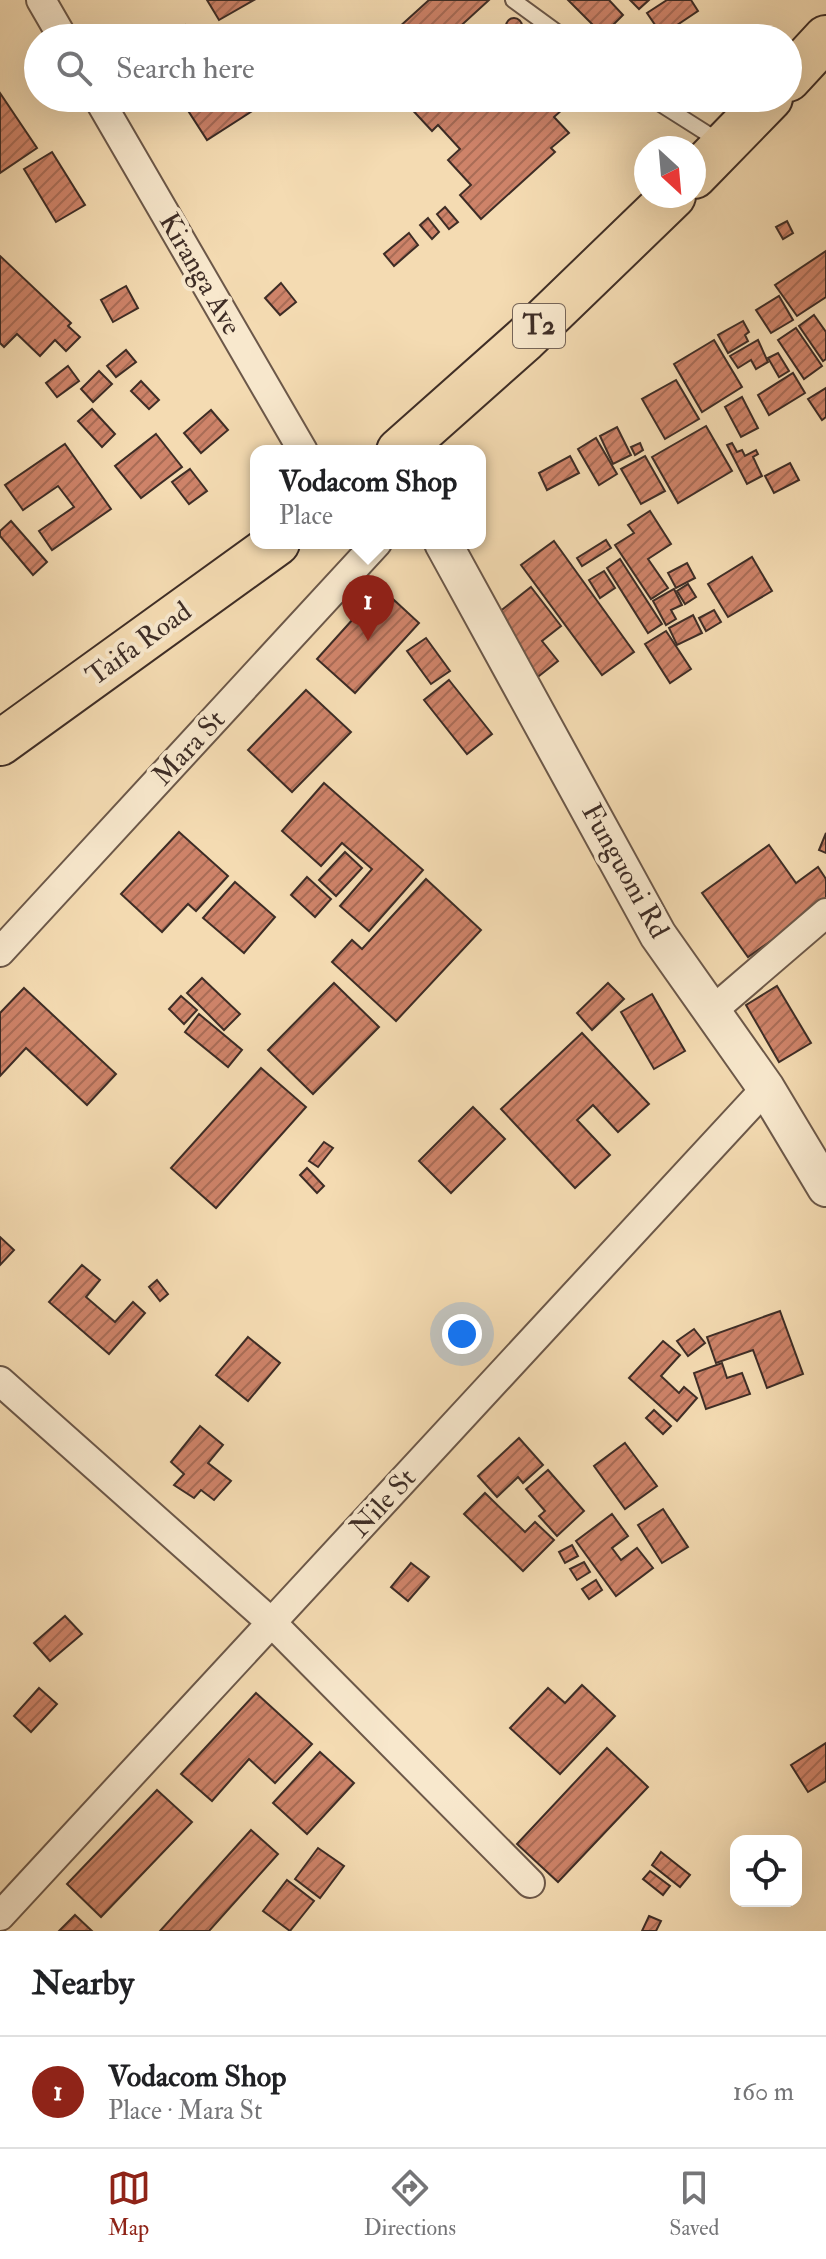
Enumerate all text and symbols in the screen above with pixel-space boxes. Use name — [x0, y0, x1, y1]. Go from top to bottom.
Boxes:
search box — [24, 24, 802, 112]
icon: search — [52, 46, 96, 90]
text: Search here — [116, 50, 255, 87]
north arrow — [634, 136, 706, 208]
street label: Kiranga Ave — [151, 207, 249, 342]
road number: T2 — [513, 304, 565, 348]
popup — [250, 445, 486, 549]
text: Vodacom Shop — [279, 463, 457, 500]
text: Place — [279, 500, 333, 532]
pin: 1 — [342, 575, 394, 641]
street label: Taifa Road — [80, 594, 199, 694]
street label: Mara St — [145, 703, 233, 793]
street label: Funguoni Rd — [574, 797, 677, 945]
your location — [442, 1314, 482, 1354]
street label: Nile St — [342, 1461, 424, 1545]
map controls — [730, 1835, 802, 1907]
button: locate — [730, 1835, 802, 1907]
text: Nearby — [32, 1962, 134, 2005]
text: Vodacom Shop — [108, 2058, 286, 2095]
text: 1 — [53, 2076, 63, 2108]
text: 160 m — [733, 2076, 794, 2108]
text: Place · Mara St — [108, 2095, 262, 2127]
tab: Map — [107, 2166, 151, 2242]
tab: Directions — [364, 2166, 456, 2242]
tab: Saved — [669, 2166, 719, 2242]

